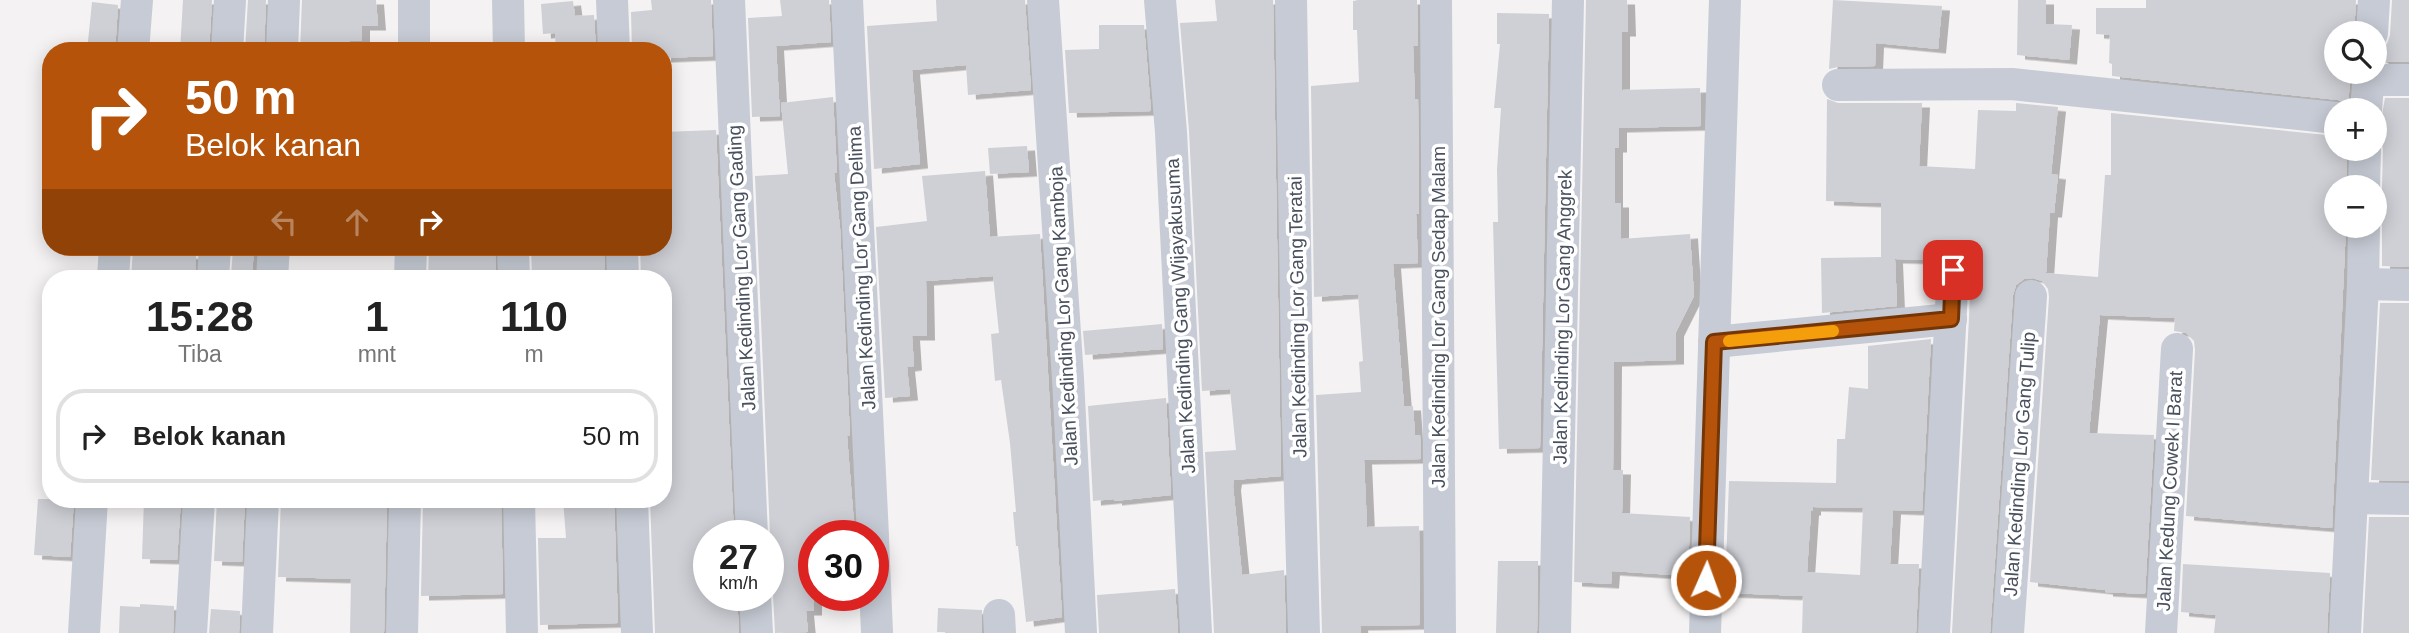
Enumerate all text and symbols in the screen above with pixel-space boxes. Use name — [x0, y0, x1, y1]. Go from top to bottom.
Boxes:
map controls — [2324, 21, 2387, 238]
button: search — [2324, 21, 2387, 84]
icon: right — [70, 70, 161, 161]
text: 50 m — [185, 70, 297, 124]
button: + — [2324, 98, 2387, 161]
street label: Jalan Kedinding Lor Gang Gading — [724, 124, 759, 411]
street label: Jalan Kedinding Lor Gang Delima — [844, 125, 879, 410]
text: Belok kanan — [185, 127, 361, 163]
street label: Jalan Kedinding Lor Gang Sedap Malam — [1428, 146, 1449, 488]
street label: Jalan Kedinding Gang Wijayakusuma — [1162, 157, 1199, 474]
street label: Jalan Kedinding Lor Gang Kamboja — [1045, 165, 1082, 466]
street label: Jalan Kedinding Lor Gang Anggrek — [1549, 169, 1576, 465]
button: − — [2324, 175, 2387, 238]
street label: Jalan Kedinding Lor Gang Teratai — [1285, 176, 1310, 458]
icon: left — [265, 203, 303, 241]
icon: ahead — [338, 203, 376, 241]
icon: right — [411, 203, 449, 241]
pin — [1923, 240, 1983, 300]
icon: arrive — [1934, 251, 1972, 289]
text: 15:28 — [146, 293, 254, 340]
text: 1 — [365, 293, 388, 340]
text: 110 — [500, 293, 568, 340]
street label: Jalan Kedinding Lor Gang Tulip — [2000, 331, 2039, 597]
text: Tiba — [178, 341, 222, 367]
text: mnt — [358, 341, 396, 367]
text: m — [524, 341, 544, 367]
street label: Jalan Kedung Cowek I Barat — [2153, 370, 2186, 612]
icon: right — [74, 417, 112, 455]
text: Belok kanan — [133, 421, 286, 451]
text: 50 m — [582, 421, 640, 451]
speed limit sign: 30 — [798, 520, 889, 611]
text: 27 — [719, 537, 758, 576]
position arrow — [1669, 543, 1743, 617]
text: km/h — [719, 573, 758, 593]

